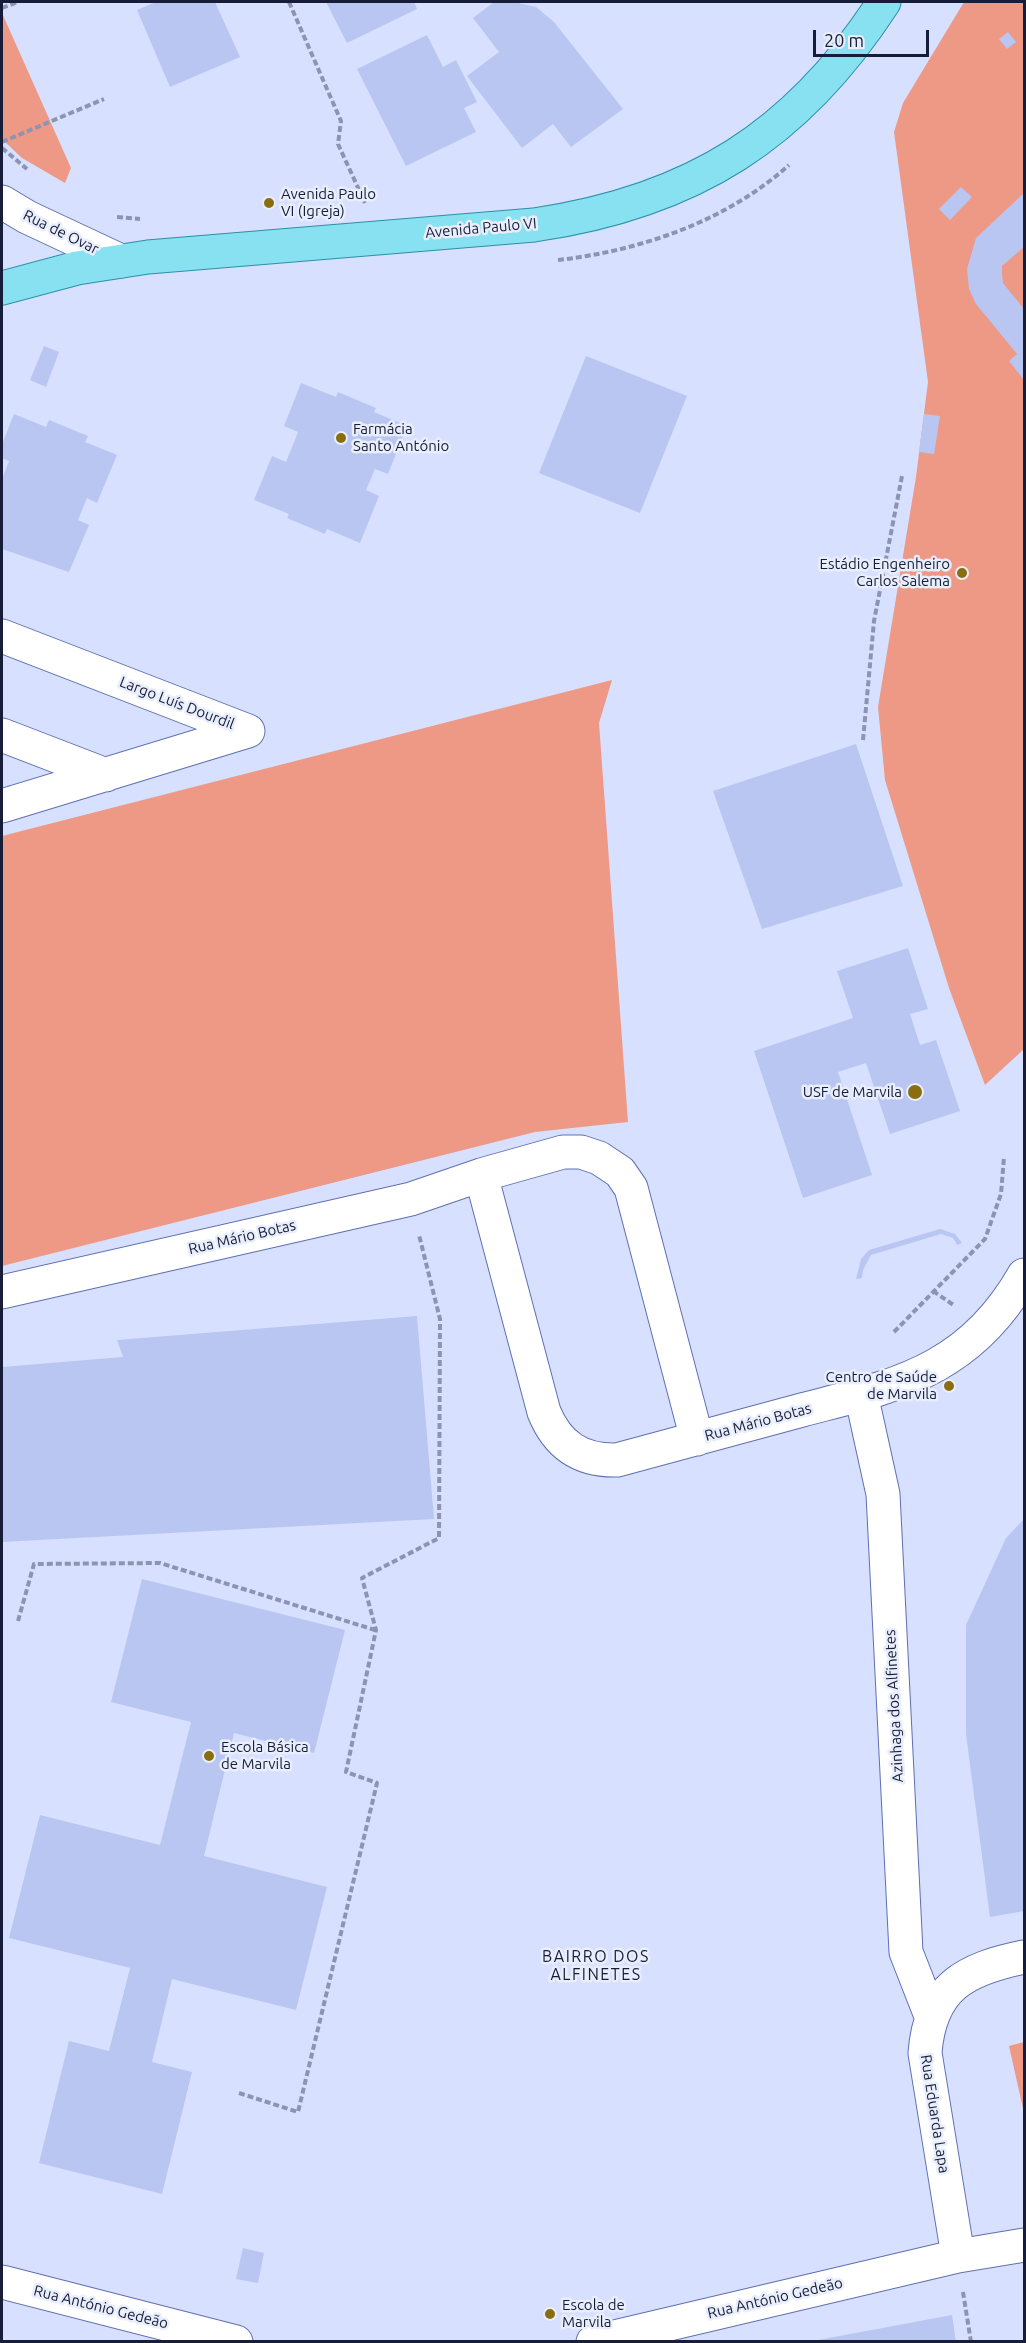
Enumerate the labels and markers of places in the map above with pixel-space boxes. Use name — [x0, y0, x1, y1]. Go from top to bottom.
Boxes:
place label: Avenida Paulo VI (Igreja) — [281, 185, 376, 220]
marker: Avenida Paulo VI (Igreja) — [262, 196, 276, 210]
place label: Farmácia Santo António — [353, 420, 449, 455]
marker: Farmácia Santo António — [334, 431, 348, 445]
place label: Estádio Engenheiro Carlos Salema — [819, 555, 950, 590]
marker: Estádio Engenheiro Carlos Salema — [955, 566, 969, 580]
place label: USF de Marvila — [803, 1083, 902, 1101]
marker: USF de Marvila — [906, 1083, 924, 1101]
place label: Centro de Saúde de Marvila — [826, 1368, 937, 1403]
marker: Centro de Saúde de Marvila — [942, 1379, 956, 1393]
place label: Escola Básica de Marvila — [221, 1738, 309, 1773]
marker: Escola Básica de Marvila — [202, 1749, 216, 1763]
place label: Escola de Marvila — [562, 2296, 625, 2331]
marker: Escola de Marvila — [543, 2307, 557, 2321]

